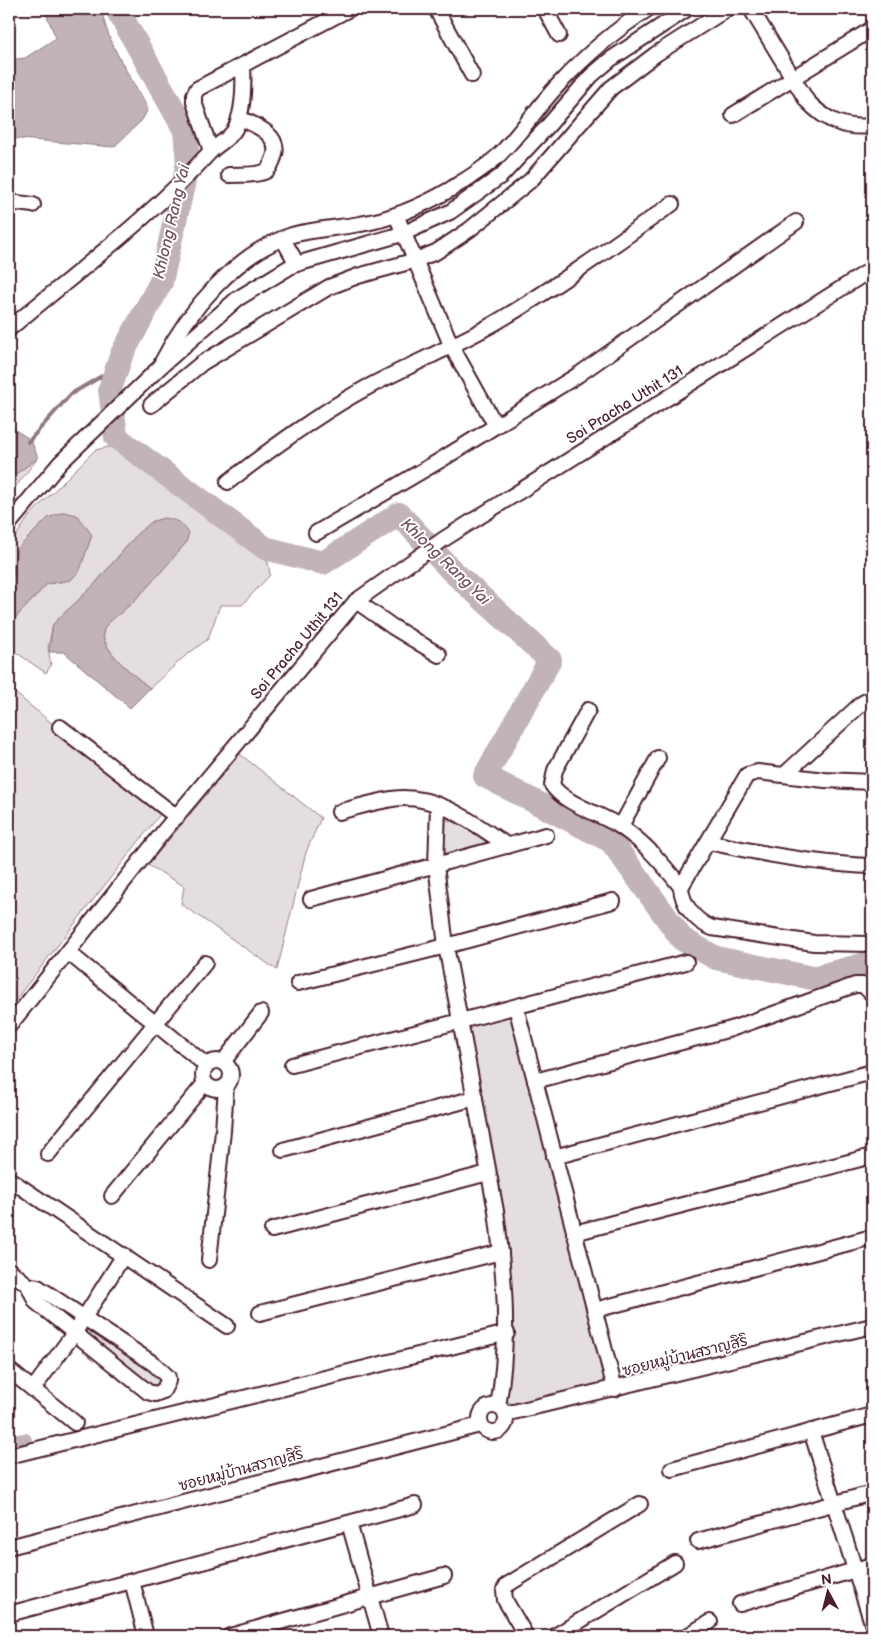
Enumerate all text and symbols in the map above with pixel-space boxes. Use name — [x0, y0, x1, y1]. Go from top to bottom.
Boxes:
water label: Khlong Rang Yai — [150, 162, 195, 281]
street label: Soi Pracha Uthit 131 — [563, 361, 687, 449]
water label: Khlong Rang Yai — [396, 515, 495, 610]
street label: Soi Pracha Uthit 131 — [247, 589, 347, 703]
street label: ซอยหมู่บ้านสราญสิริ — [620, 1330, 750, 1382]
street label: ซอยหมู่บ้านสราญสิริ — [176, 1443, 306, 1497]
north arrow — [804, 1568, 854, 1618]
text: N — [820, 1571, 833, 1589]

